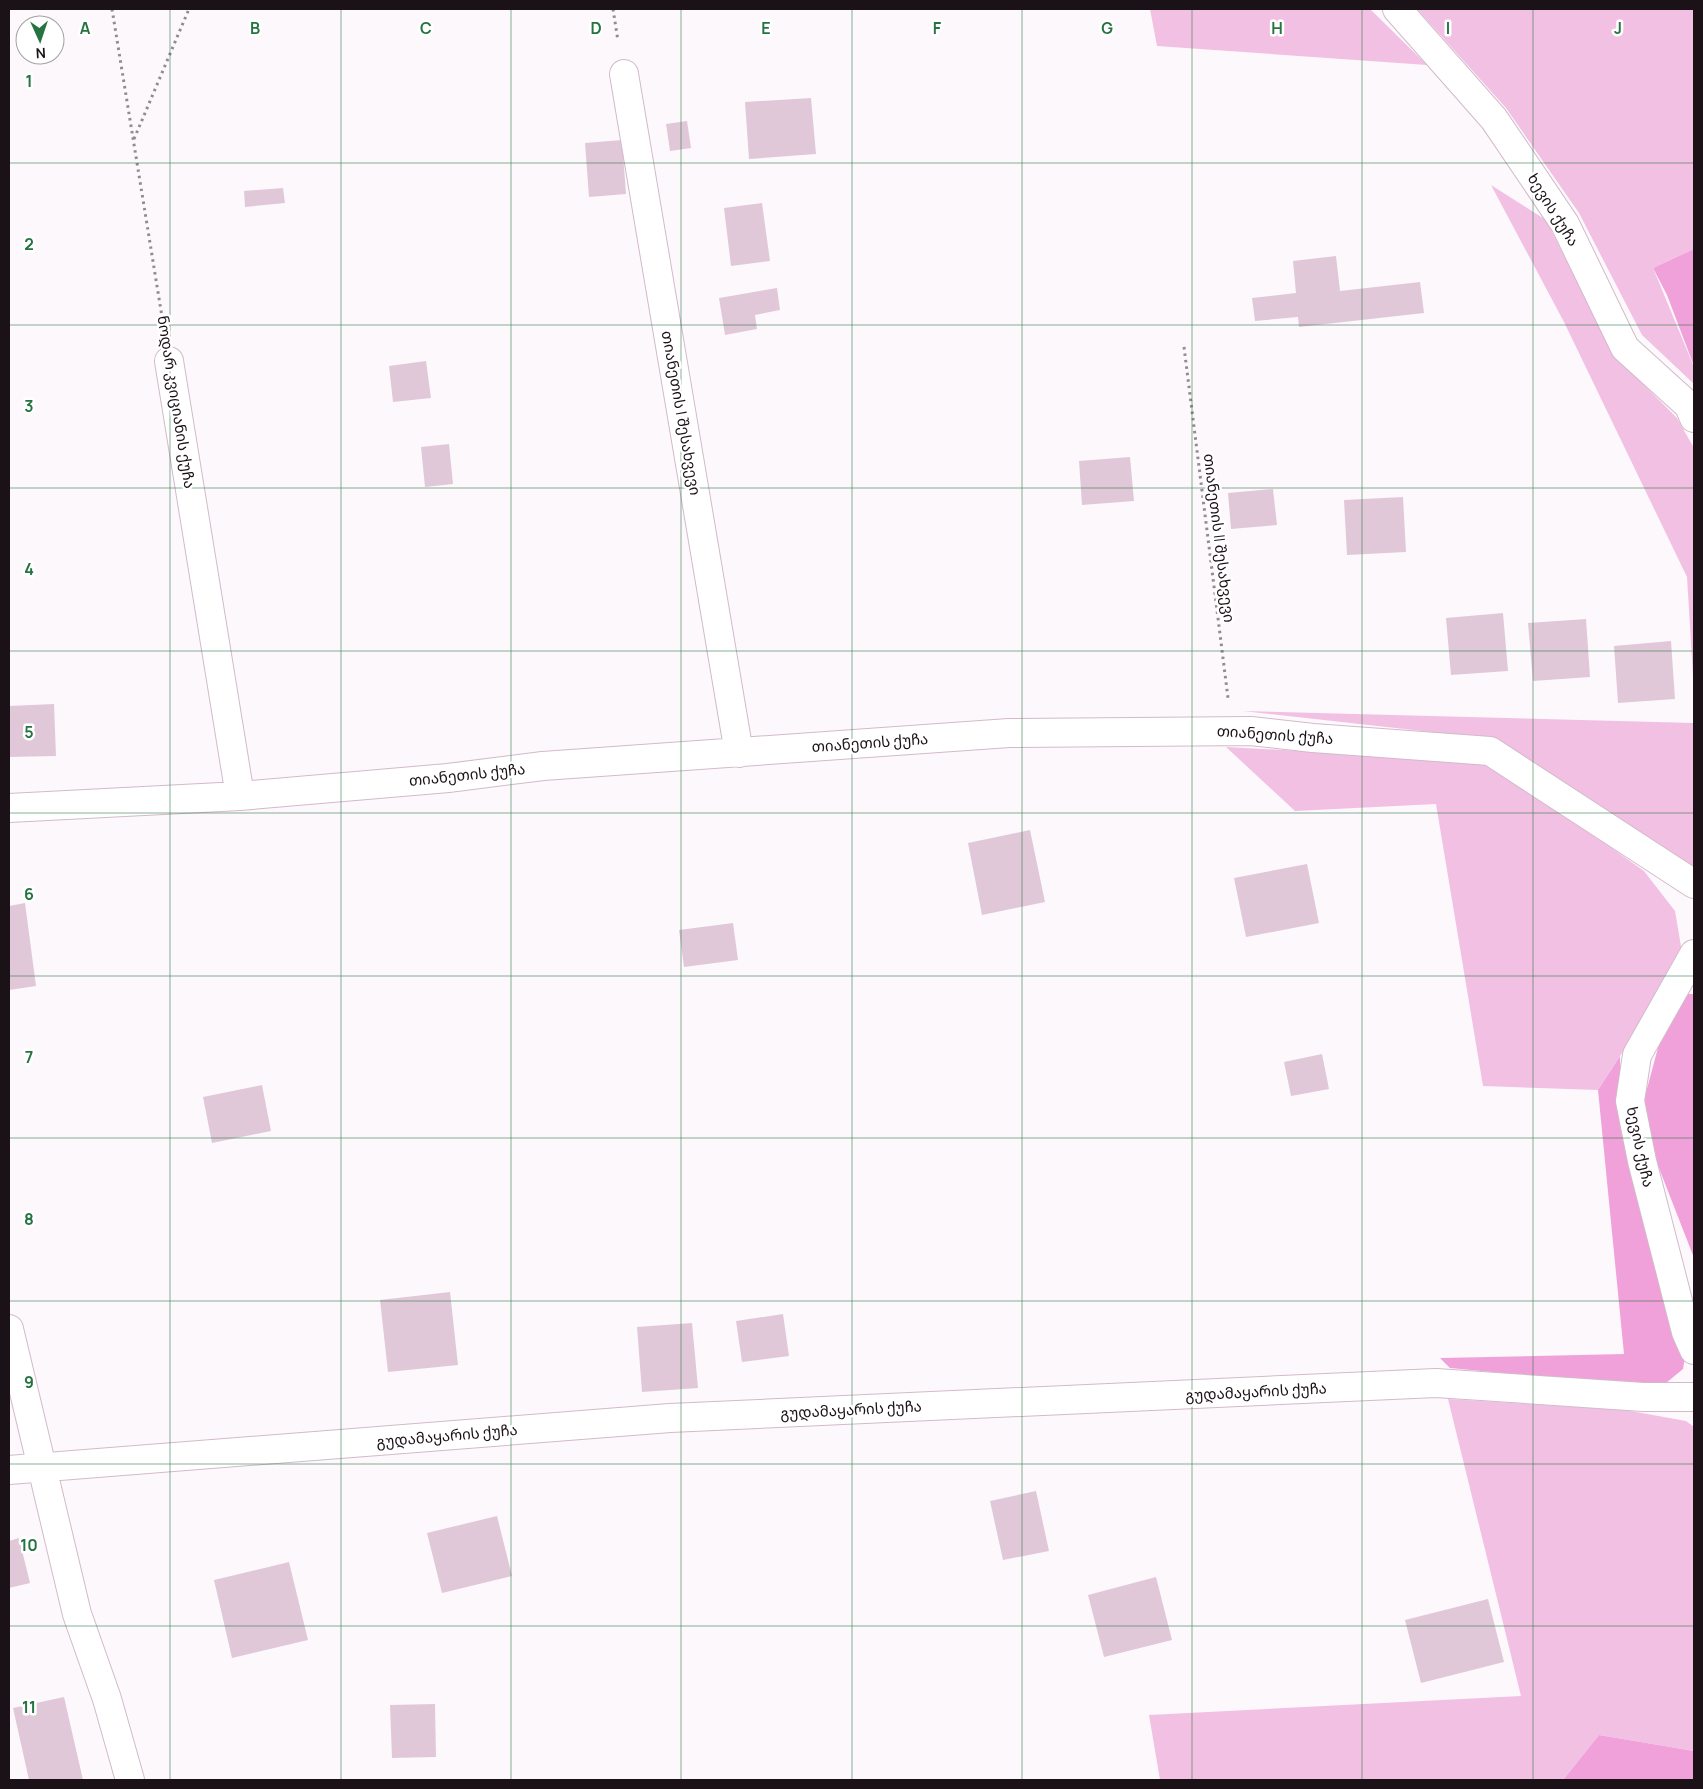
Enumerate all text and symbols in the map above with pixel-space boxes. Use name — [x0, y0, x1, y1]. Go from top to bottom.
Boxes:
north arrow — [15, 15, 65, 65]
text: A — [80, 17, 91, 39]
text: B — [250, 17, 260, 39]
text: C — [420, 17, 432, 39]
text: D — [590, 17, 602, 39]
text: E — [761, 17, 771, 39]
text: F — [933, 17, 942, 39]
text: G — [1101, 17, 1113, 39]
text: H — [1271, 17, 1283, 39]
text: I — [1446, 17, 1450, 39]
text: J — [1614, 17, 1622, 39]
text: N — [35, 44, 46, 63]
text: 1 — [25, 70, 33, 92]
street label: ხევის ქუჩა — [1523, 169, 1584, 250]
text: 2 — [24, 233, 34, 255]
street label: ნოდარ კვიციანის ქუჩა — [152, 314, 201, 490]
street label: თიანეთის I შესახვევი — [657, 329, 706, 497]
text: 3 — [24, 395, 34, 417]
street label: თიანეთის II შესახვევი — [1199, 452, 1240, 624]
text: 4 — [24, 558, 34, 580]
street label: თიანეთის ქუჩა — [1216, 720, 1334, 749]
text: 5 — [24, 721, 34, 743]
street label: თიანეთის ქუჩა — [811, 728, 929, 757]
street label: თიანეთის ქუჩა — [408, 758, 526, 791]
text: 6 — [24, 883, 34, 905]
text: 7 — [25, 1046, 33, 1068]
street label: ხევის ქუჩა — [1622, 1105, 1659, 1189]
text: 8 — [24, 1208, 34, 1230]
text: 9 — [24, 1371, 34, 1393]
street label: გუდამაყარის ქუჩა — [1185, 1377, 1327, 1406]
street label: გუდამაყარის ქუჩა — [780, 1395, 922, 1424]
street label: გუდამაყარის ქუჩა — [375, 1419, 518, 1452]
text: 10 — [20, 1534, 38, 1556]
text: 11 — [22, 1696, 36, 1718]

